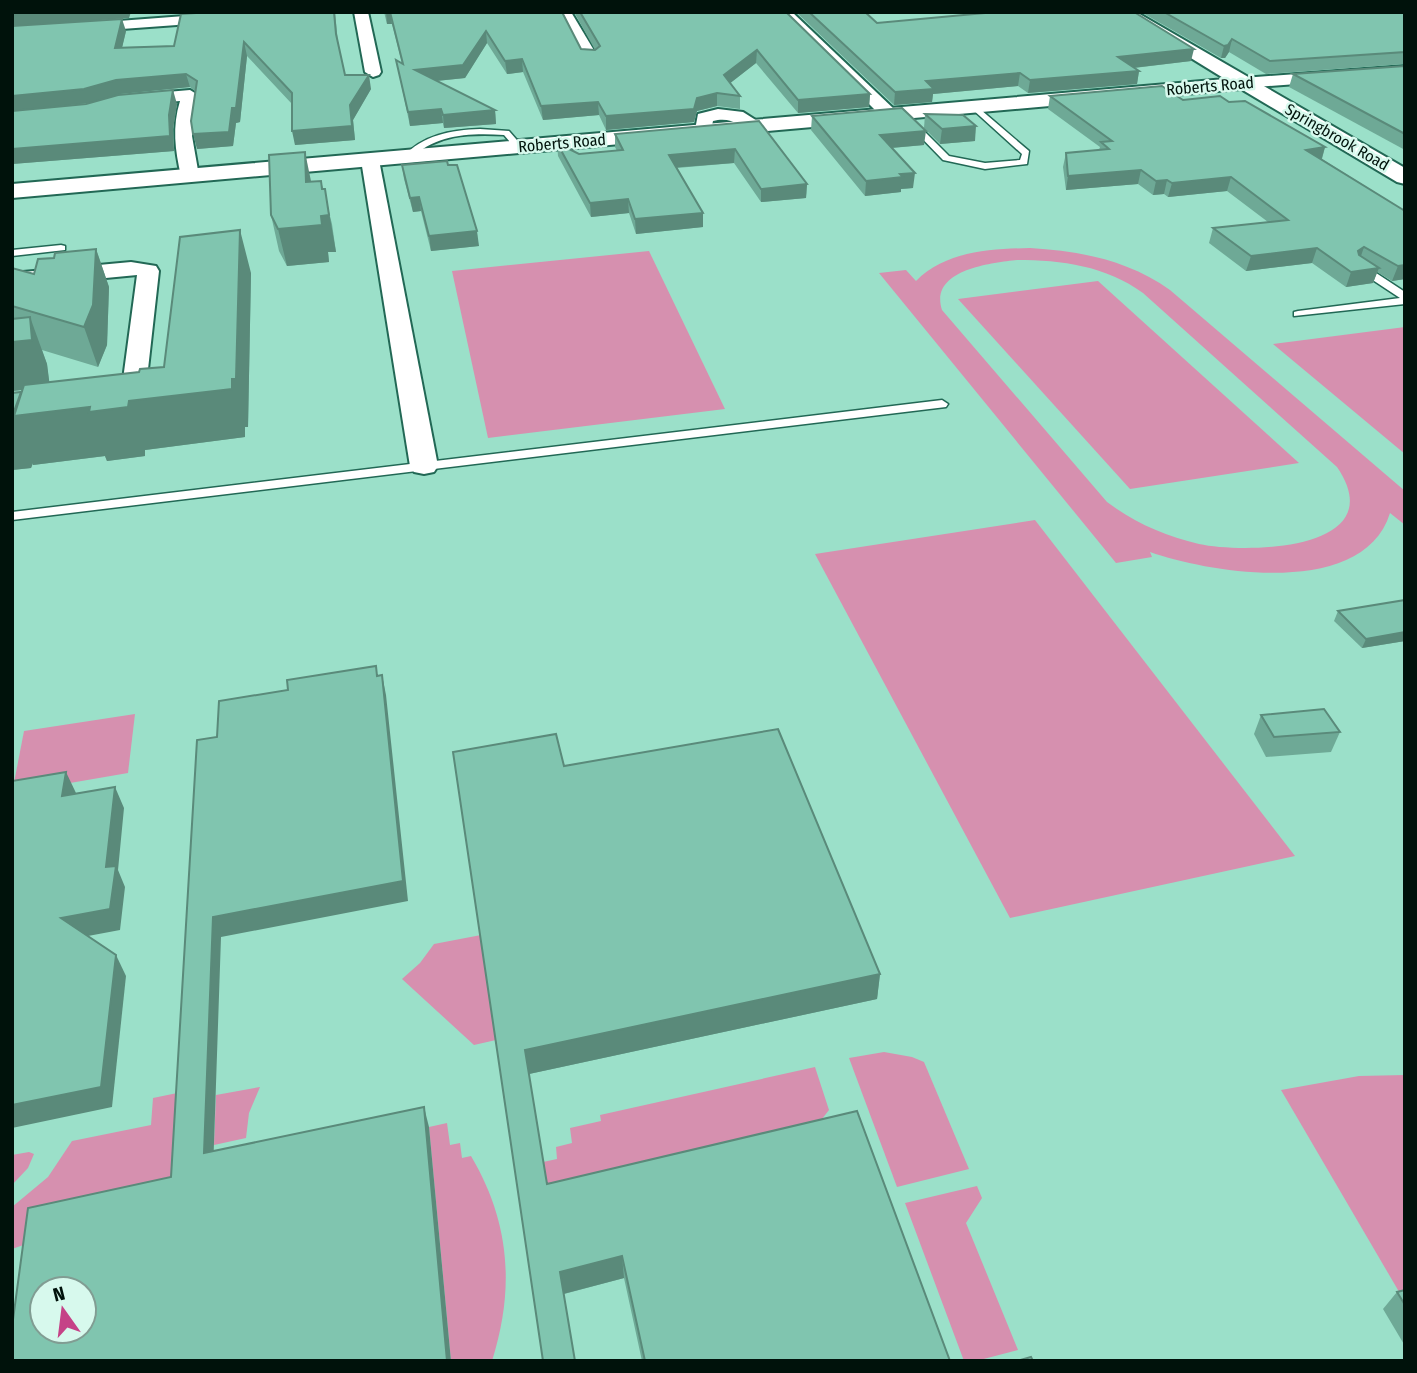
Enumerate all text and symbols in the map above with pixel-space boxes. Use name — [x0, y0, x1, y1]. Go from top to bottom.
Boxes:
street label: Roberts Road — [1165, 73, 1255, 99]
street label: Springbrook Road — [1282, 100, 1392, 174]
street label: Roberts Road — [517, 130, 607, 156]
north arrow — [28, 1275, 98, 1345]
text: N — [51, 1281, 67, 1307]

